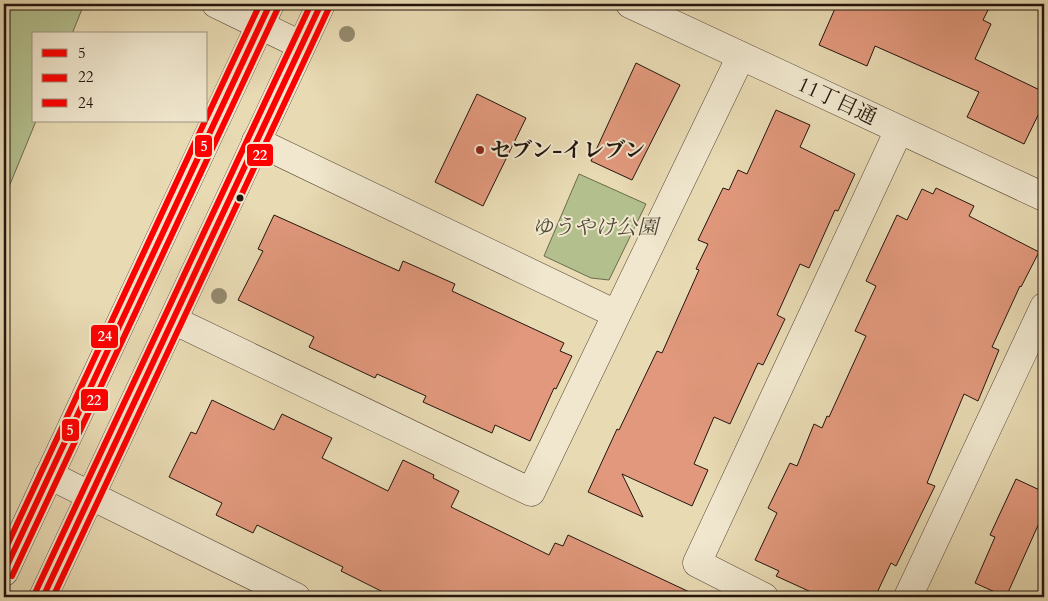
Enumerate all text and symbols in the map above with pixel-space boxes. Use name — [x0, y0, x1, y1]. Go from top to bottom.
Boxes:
legend — [32, 32, 208, 122]
text: 5 — [78, 43, 86, 63]
text: 22 — [78, 67, 94, 87]
street label: 11丁目通 — [793, 70, 881, 132]
text: 24 — [78, 93, 94, 113]
line badge: 5 — [194, 134, 213, 158]
place label: セブン-イレブン — [490, 136, 645, 165]
text: 5 — [200, 137, 208, 156]
line badge: 22 — [246, 143, 274, 167]
marker: セブン-イレブン — [474, 144, 486, 156]
text: 22 — [253, 146, 267, 165]
unlabelled marker — [235, 193, 245, 203]
park label: ゆうやけ公園 — [532, 213, 661, 242]
line badge: 24 — [90, 324, 119, 349]
text: 24 — [98, 327, 112, 346]
line badge: 22 — [80, 388, 109, 412]
text: 22 — [87, 391, 101, 410]
line badge: 5 — [61, 418, 80, 442]
text: 5 — [66, 421, 74, 440]

